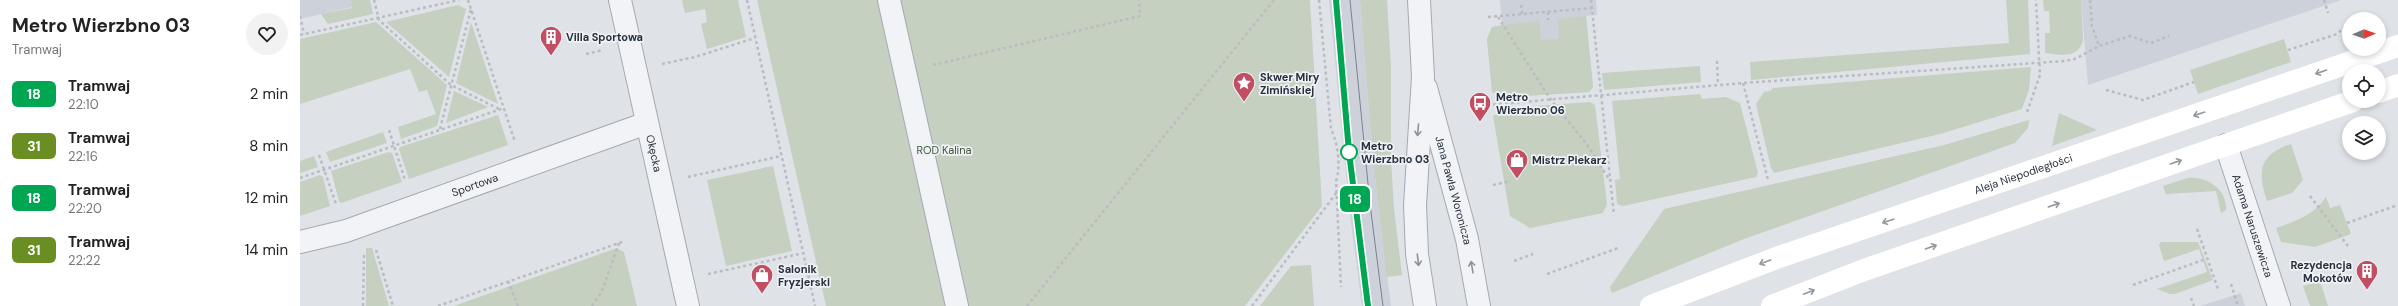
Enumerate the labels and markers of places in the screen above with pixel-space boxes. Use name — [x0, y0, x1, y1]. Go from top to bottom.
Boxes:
building icon: Villa Sportowa — [538, 24, 564, 57]
place label: Villa Sportowa — [566, 30, 643, 44]
place icon: Skwer Miry Zimińskiej — [1231, 70, 1257, 103]
place label: Skwer Miry Zimińskiej — [1260, 70, 1320, 97]
bus stop icon: Metro Wierzbno 06 — [1467, 90, 1493, 123]
place label: Metro Wierzbno 06 — [1496, 90, 1565, 117]
place label: Metro Wierzbno 03 — [1361, 139, 1429, 166]
marker: Metro Wierzbno 03 — [1340, 143, 1358, 161]
shop icon: Mistrz Piekarz — [1504, 147, 1530, 180]
place label: Mistrz Piekarz — [1532, 153, 1607, 167]
place label: Rezydencja Mokotów — [2290, 258, 2352, 285]
building icon: Rezydencja Mokotów — [2354, 258, 2380, 291]
shop icon: Salonik Fryzjerski — [749, 262, 775, 295]
place label: Salonik Fryzjerski — [778, 262, 830, 289]

